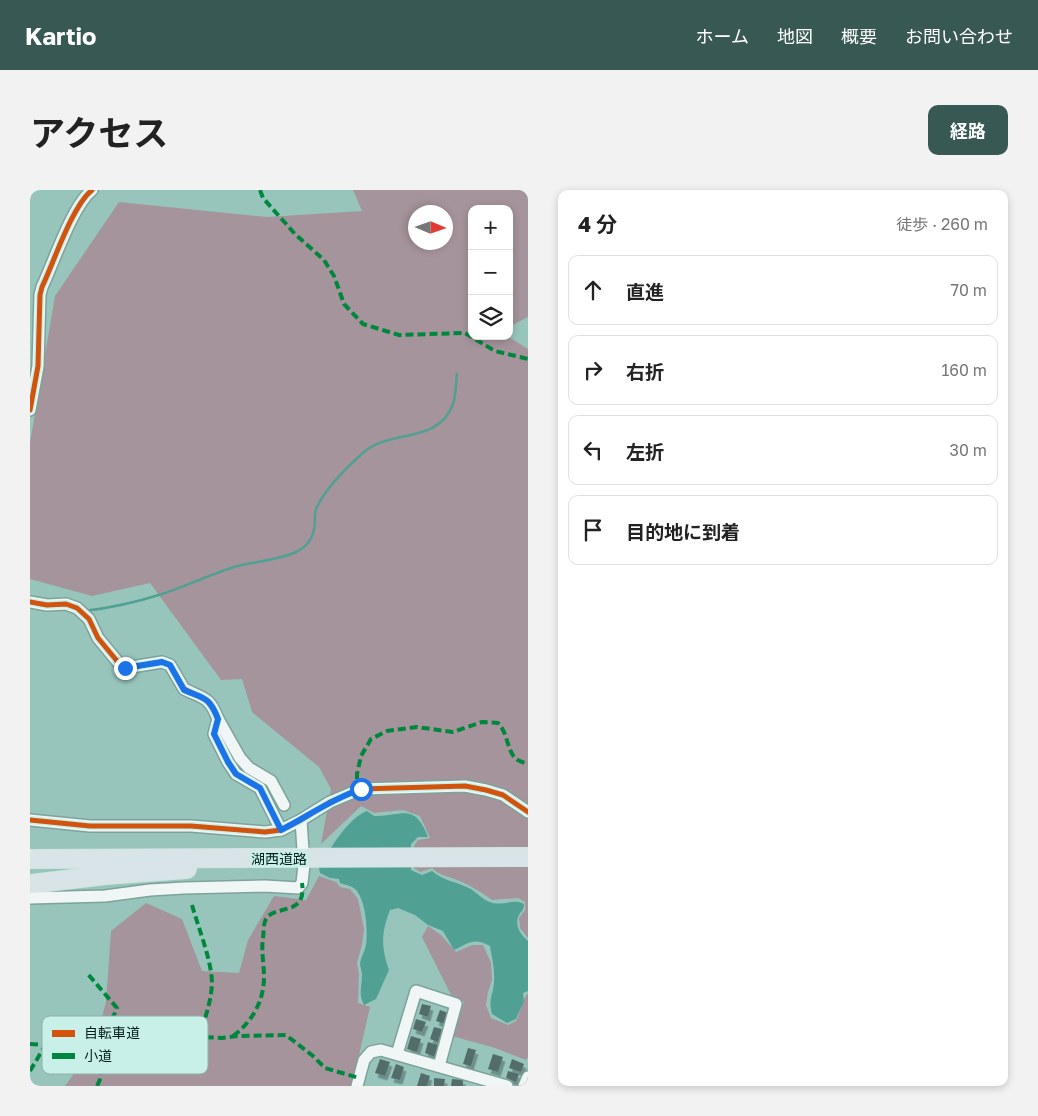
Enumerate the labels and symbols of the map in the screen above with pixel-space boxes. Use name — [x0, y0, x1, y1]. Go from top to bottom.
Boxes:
north arrow — [408, 205, 453, 250]
route end — [114, 657, 137, 680]
route start — [350, 778, 373, 801]
street label: 湖西道路 — [251, 850, 307, 867]
legend — [42, 1016, 208, 1074]
text: 自転車道 — [84, 1024, 140, 1041]
text: 小道 — [84, 1047, 112, 1064]

